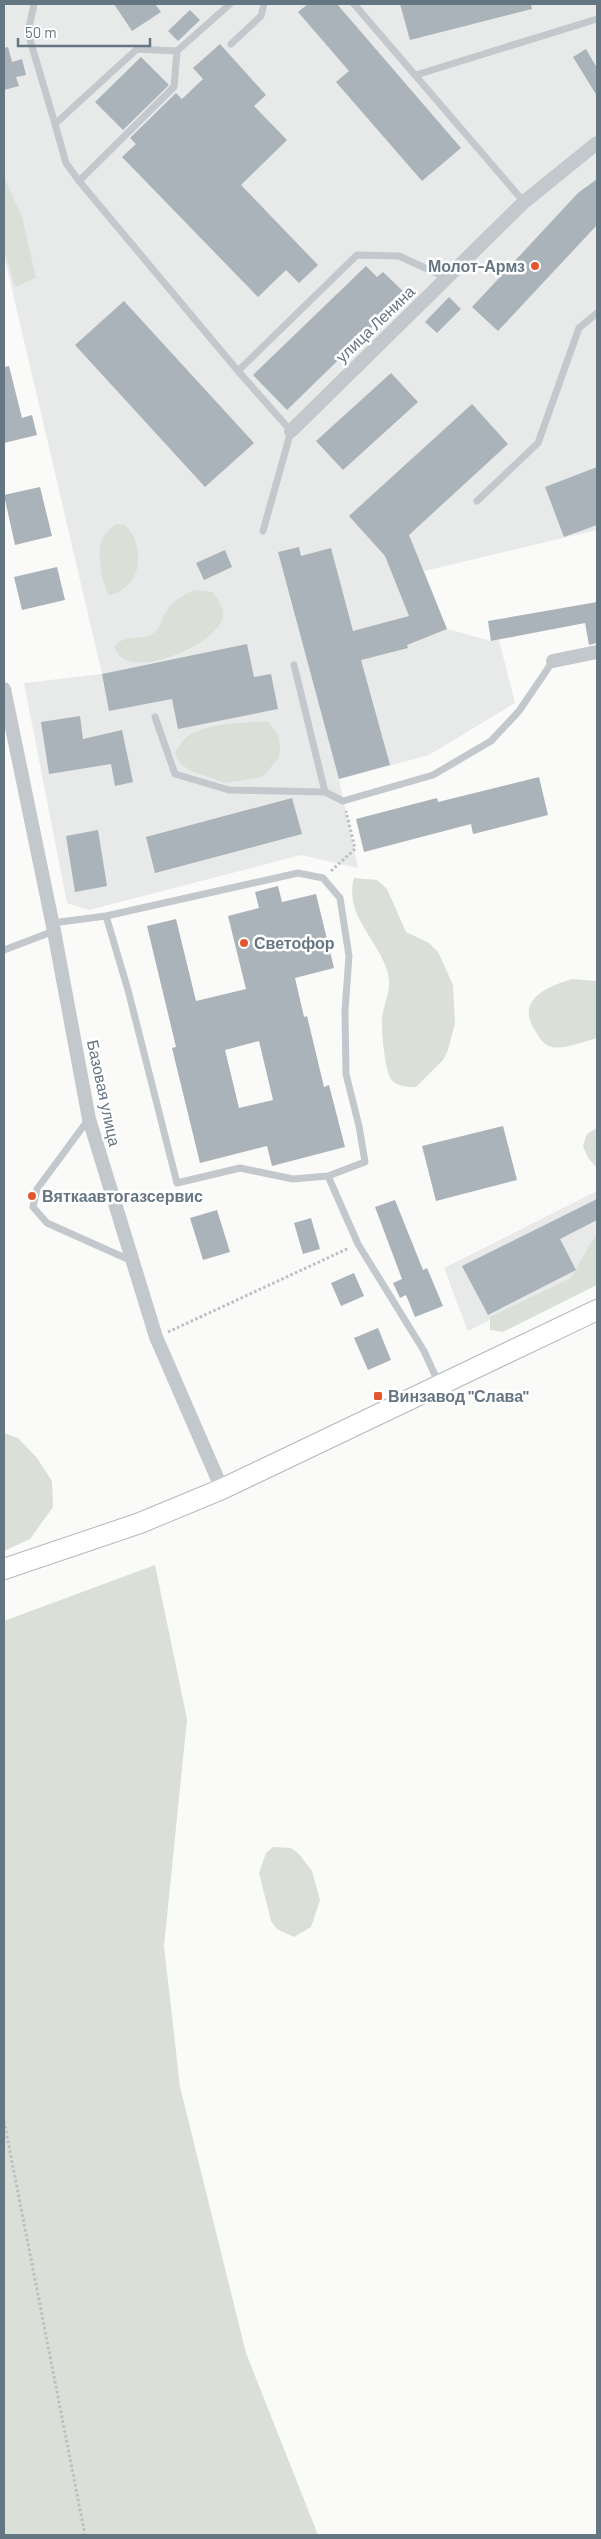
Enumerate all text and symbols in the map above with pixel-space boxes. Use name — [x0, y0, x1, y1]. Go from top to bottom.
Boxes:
scale bar — [18, 15, 150, 47]
text: 50 m — [25, 23, 57, 41]
place label: Молот-Армз — [428, 256, 525, 275]
marker: Молот-Армз — [529, 260, 541, 272]
street label: улица Ленина — [331, 281, 418, 366]
place label: Светофор — [254, 933, 335, 952]
marker: Светофор — [238, 937, 250, 949]
street label: Базовая улица — [84, 1038, 125, 1148]
place label: Вяткаавтогазсервис — [42, 1186, 203, 1205]
marker: Вяткаавтогазсервис — [26, 1190, 38, 1202]
place label: Винзавод "Слава" — [388, 1386, 529, 1405]
marker: Винзавод "Слава" — [372, 1390, 384, 1402]

